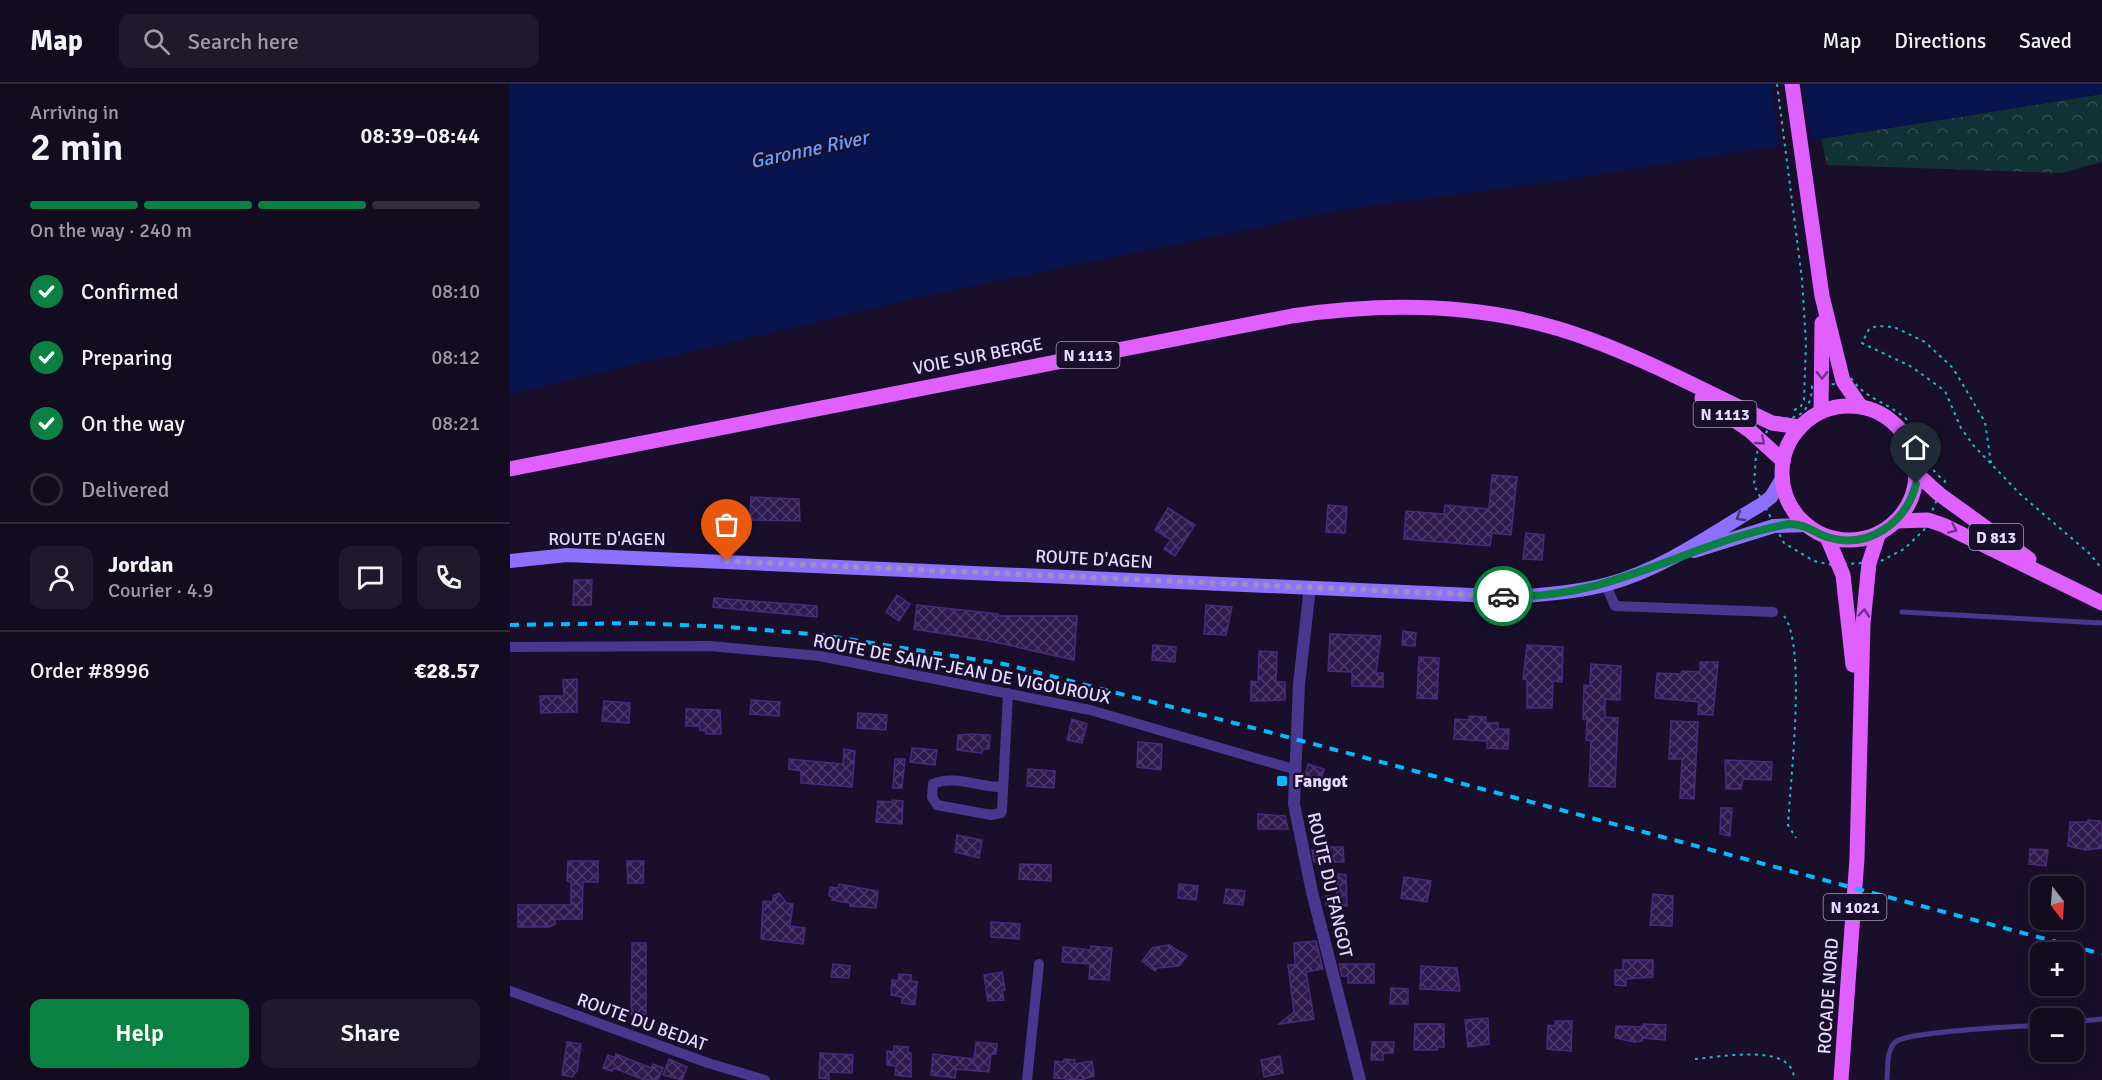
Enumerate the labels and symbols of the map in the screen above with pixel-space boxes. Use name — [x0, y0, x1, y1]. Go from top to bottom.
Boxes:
water label: Garonne River — [748, 124, 873, 174]
street label: VOIE SUR BERGE — [911, 333, 1045, 379]
road number: N 1113 — [1056, 342, 1120, 368]
one-way arrow — [1816, 371, 1828, 380]
road number: N 1113 — [1694, 401, 1756, 427]
pin — [1890, 422, 1941, 484]
one-way arrow — [1755, 434, 1765, 445]
pin — [701, 499, 752, 561]
one-way arrow — [1736, 510, 1746, 522]
one-way arrow — [1946, 522, 1957, 534]
road number: D 813 — [1969, 524, 2023, 550]
street label: ROUTE D'AGEN — [548, 528, 666, 550]
street label: ROUTE D'AGEN — [1035, 545, 1153, 573]
courier — [1473, 566, 1533, 626]
one-way arrow — [1857, 608, 1870, 617]
street label: ROUTE DE SAINT-JEAN DE VIGOUROUX — [811, 629, 1113, 709]
place label: Fangot — [1294, 770, 1348, 792]
marker: Fangot — [1275, 774, 1289, 788]
street label: ROUTE DU FANGOT — [1303, 810, 1357, 960]
north arrow — [2030, 876, 2084, 930]
road number: N 1021 — [1824, 894, 1886, 920]
street label: ROCADE NORD — [1813, 937, 1843, 1055]
street label: ROUTE DU BEDAT — [574, 988, 710, 1056]

